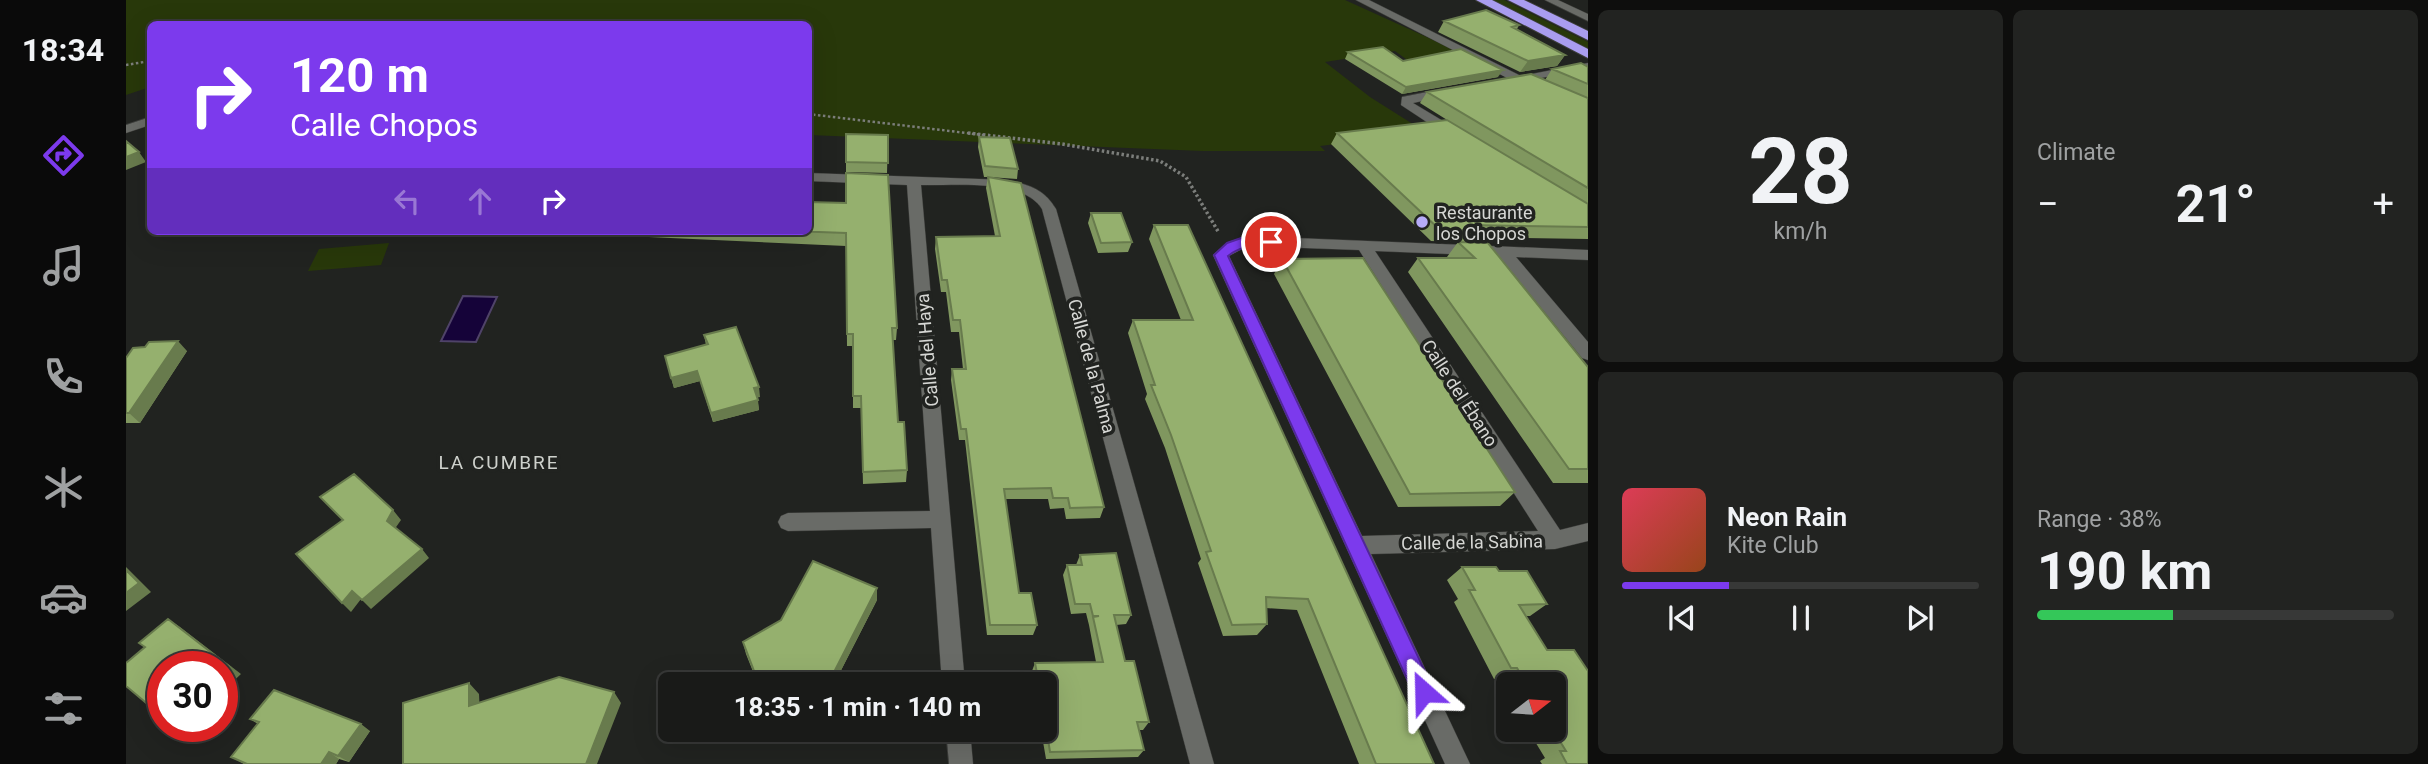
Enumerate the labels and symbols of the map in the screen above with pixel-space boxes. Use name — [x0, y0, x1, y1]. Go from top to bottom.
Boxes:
place label: Restaurante los Chopos — [1436, 202, 1532, 244]
pin — [1241, 212, 1301, 272]
marker: Restaurante los Chopos — [1414, 214, 1430, 230]
street label: Calle del Haya — [912, 293, 942, 407]
street label: Calle de la Palma — [1064, 297, 1120, 435]
street label: Calle del Ébano — [1418, 336, 1502, 450]
district label: LA CUMBRE — [438, 451, 560, 474]
street label: Calle de la Sabina — [1401, 530, 1543, 554]
speed limit sign: 30 — [147, 651, 238, 742]
position arrow — [1387, 655, 1461, 729]
north arrow — [1496, 672, 1566, 742]

